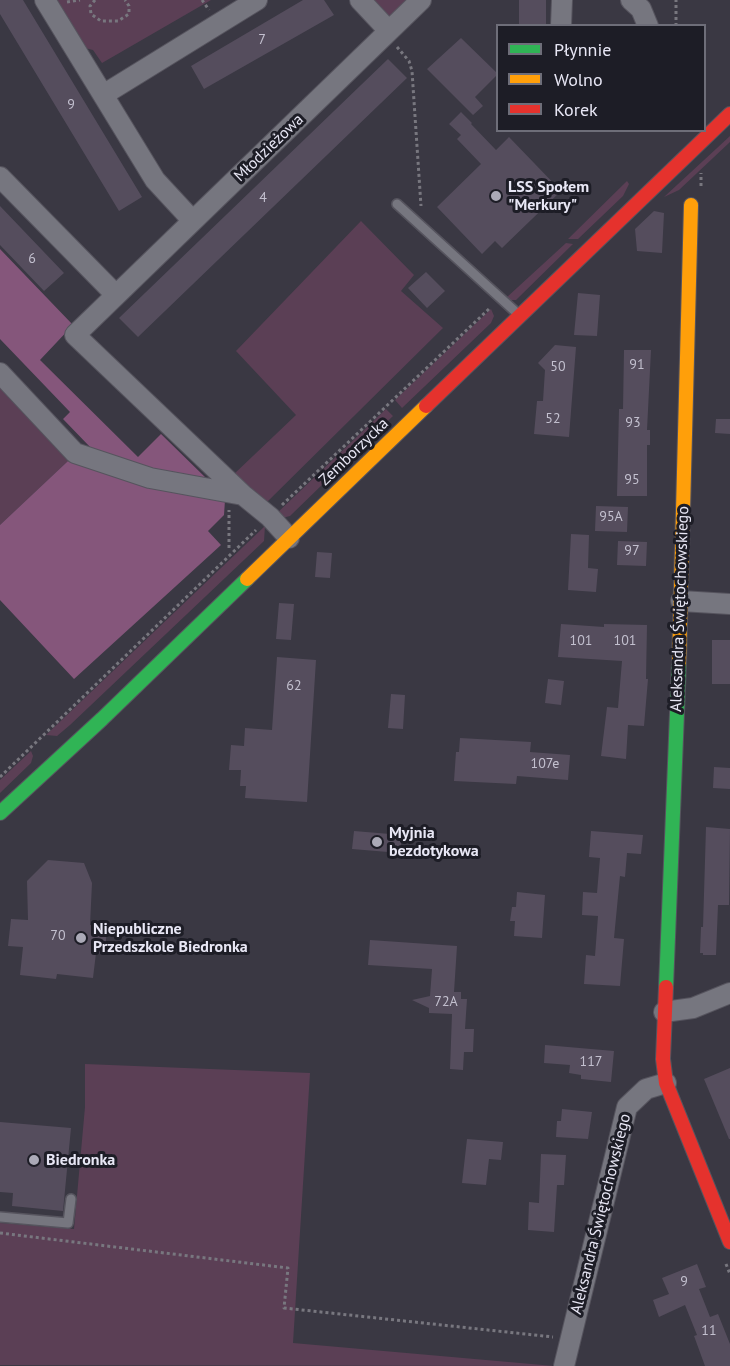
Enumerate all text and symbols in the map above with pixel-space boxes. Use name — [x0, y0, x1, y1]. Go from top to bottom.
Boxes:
legend — [496, 24, 706, 132]
house number: 7 — [258, 32, 266, 48]
text: Płynnie — [554, 38, 611, 61]
text: Wolno — [554, 68, 603, 91]
house number: 9 — [67, 97, 75, 113]
text: Korek — [554, 98, 598, 121]
street label: Młodzieżowa — [230, 110, 308, 186]
place label: LSS Społem "Merkury" — [508, 177, 589, 215]
marker: LSS Społem "Merkury" — [489, 189, 503, 203]
house number: 4 — [259, 190, 267, 206]
house number: 6 — [28, 251, 36, 267]
house number: 91 — [629, 357, 645, 373]
house number: 50 — [550, 359, 566, 375]
house number: 52 — [545, 411, 561, 427]
street label: Zemborzycka — [315, 414, 393, 490]
house number: 93 — [625, 415, 641, 431]
house number: 95 — [624, 472, 640, 488]
street label: Aleksandra Świętochowskiego — [667, 506, 693, 712]
house number: 95A — [599, 509, 623, 525]
house number: 97 — [624, 543, 640, 559]
house number: 101 — [570, 633, 592, 649]
house number: 101 — [614, 633, 636, 649]
house number: 62 — [286, 678, 302, 694]
house number: 107e — [531, 756, 559, 772]
place label: Myjnia bezdotykowa — [389, 823, 479, 861]
marker: Myjnia bezdotykowa — [370, 835, 384, 849]
place label: Niepubliczne Przedszkole Biedronka — [93, 919, 248, 957]
house number: 70 — [50, 928, 66, 944]
marker: Niepubliczne Przedszkole Biedronka — [74, 931, 88, 945]
house number: 72A — [434, 994, 458, 1010]
house number: 117 — [580, 1054, 602, 1070]
street label: Aleksandra Świętochowskiego — [567, 1112, 635, 1316]
place label: Biedronka — [46, 1150, 115, 1170]
marker: Biedronka — [27, 1153, 41, 1167]
house number: 9 — [680, 1274, 688, 1290]
house number: 11 — [701, 1323, 717, 1339]

